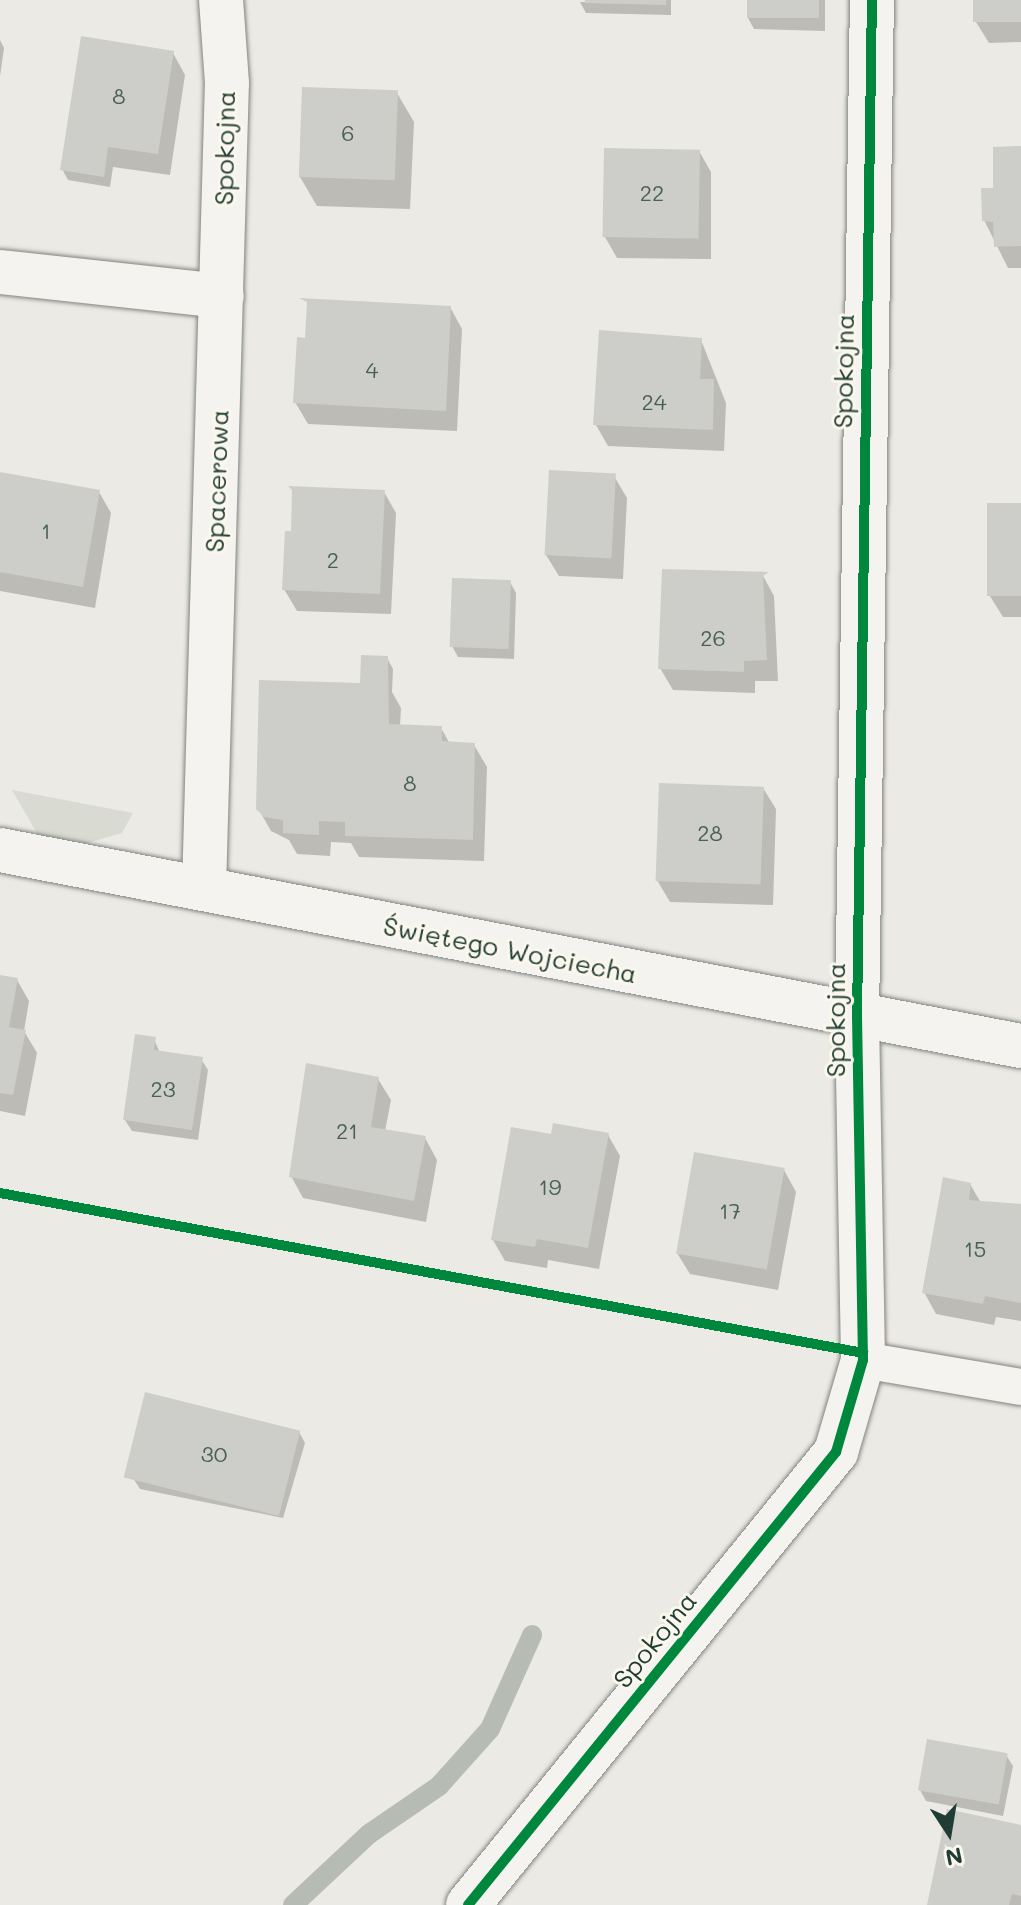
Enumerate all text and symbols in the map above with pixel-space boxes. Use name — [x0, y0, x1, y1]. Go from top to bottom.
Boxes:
house number: 8 — [112, 83, 126, 109]
street label: Spokojna — [208, 90, 242, 206]
house number: 6 — [341, 120, 355, 146]
house number: 22 — [640, 180, 664, 206]
street label: Spokojna — [827, 313, 861, 429]
house number: 4 — [366, 357, 378, 383]
house number: 24 — [641, 389, 667, 415]
street label: Spacerowa — [199, 409, 235, 553]
house number: 1 — [41, 518, 51, 544]
house number: 2 — [327, 547, 339, 573]
house number: 26 — [700, 625, 726, 651]
house number: 8 — [403, 770, 417, 796]
house number: 28 — [697, 820, 723, 846]
street label: Świętego Wojciecha — [381, 910, 639, 990]
street label: Spokojna — [820, 963, 852, 1077]
house number: 23 — [150, 1076, 176, 1102]
house number: 21 — [336, 1118, 358, 1144]
house number: 19 — [539, 1174, 561, 1200]
house number: 17 — [719, 1198, 741, 1224]
house number: 15 — [964, 1236, 986, 1262]
house number: 30 — [201, 1441, 227, 1467]
street label: Spokojna — [607, 1586, 703, 1694]
north arrow — [909, 1793, 989, 1873]
text: N — [943, 1841, 965, 1873]

